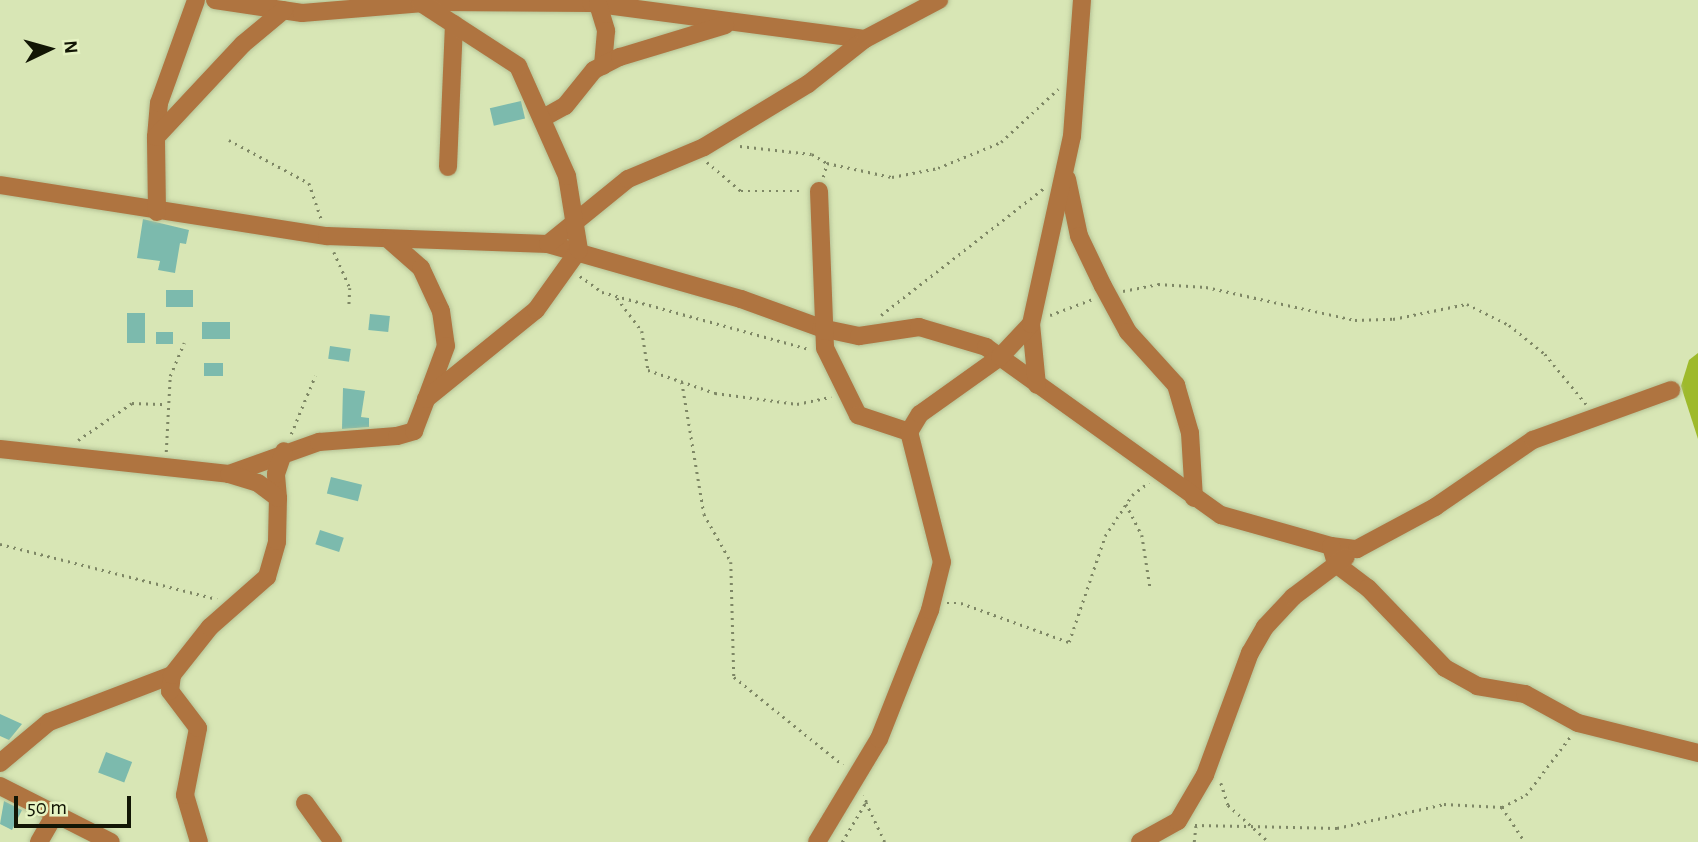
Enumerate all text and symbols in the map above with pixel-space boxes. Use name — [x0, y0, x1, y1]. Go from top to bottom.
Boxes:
north arrow — [14, 14, 84, 84]
text: N — [60, 40, 80, 55]
scale bar — [18, 782, 135, 826]
text: 50 m — [27, 797, 67, 818]

